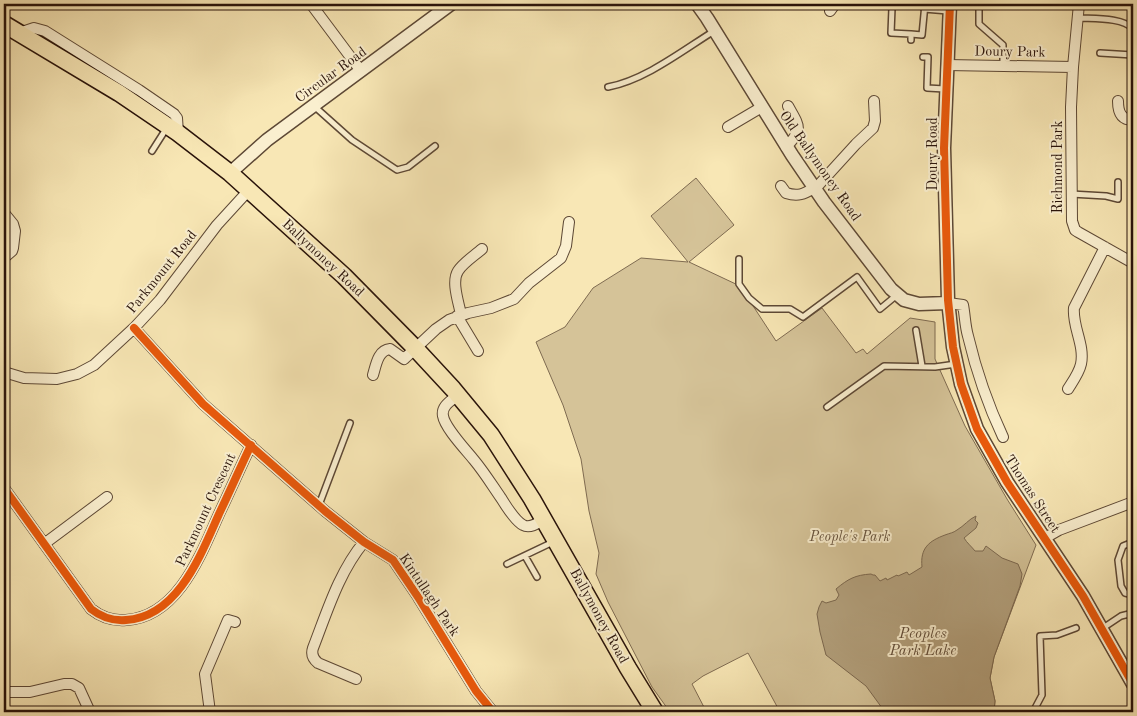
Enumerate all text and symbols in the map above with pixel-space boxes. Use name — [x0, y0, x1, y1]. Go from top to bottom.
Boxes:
street label: Doury Park — [974, 44, 1046, 60]
street label: Circular Road — [293, 45, 369, 105]
street label: Old Ballymoney Road — [777, 108, 863, 224]
street label: Doury Road — [926, 117, 940, 191]
street label: Richmond Park — [1051, 120, 1065, 214]
street label: Ballymoney Road — [279, 217, 367, 299]
street label: Parkmount Road — [124, 228, 200, 316]
street label: Parkmount Crescent — [174, 451, 238, 569]
street label: Thomas Street — [1002, 453, 1062, 536]
park label: People's Park — [809, 530, 891, 545]
street label: Kintullagh Park — [396, 551, 462, 639]
street label: Ballymoney Road — [567, 566, 631, 666]
water label: Peoples Park Lake — [889, 627, 956, 659]

